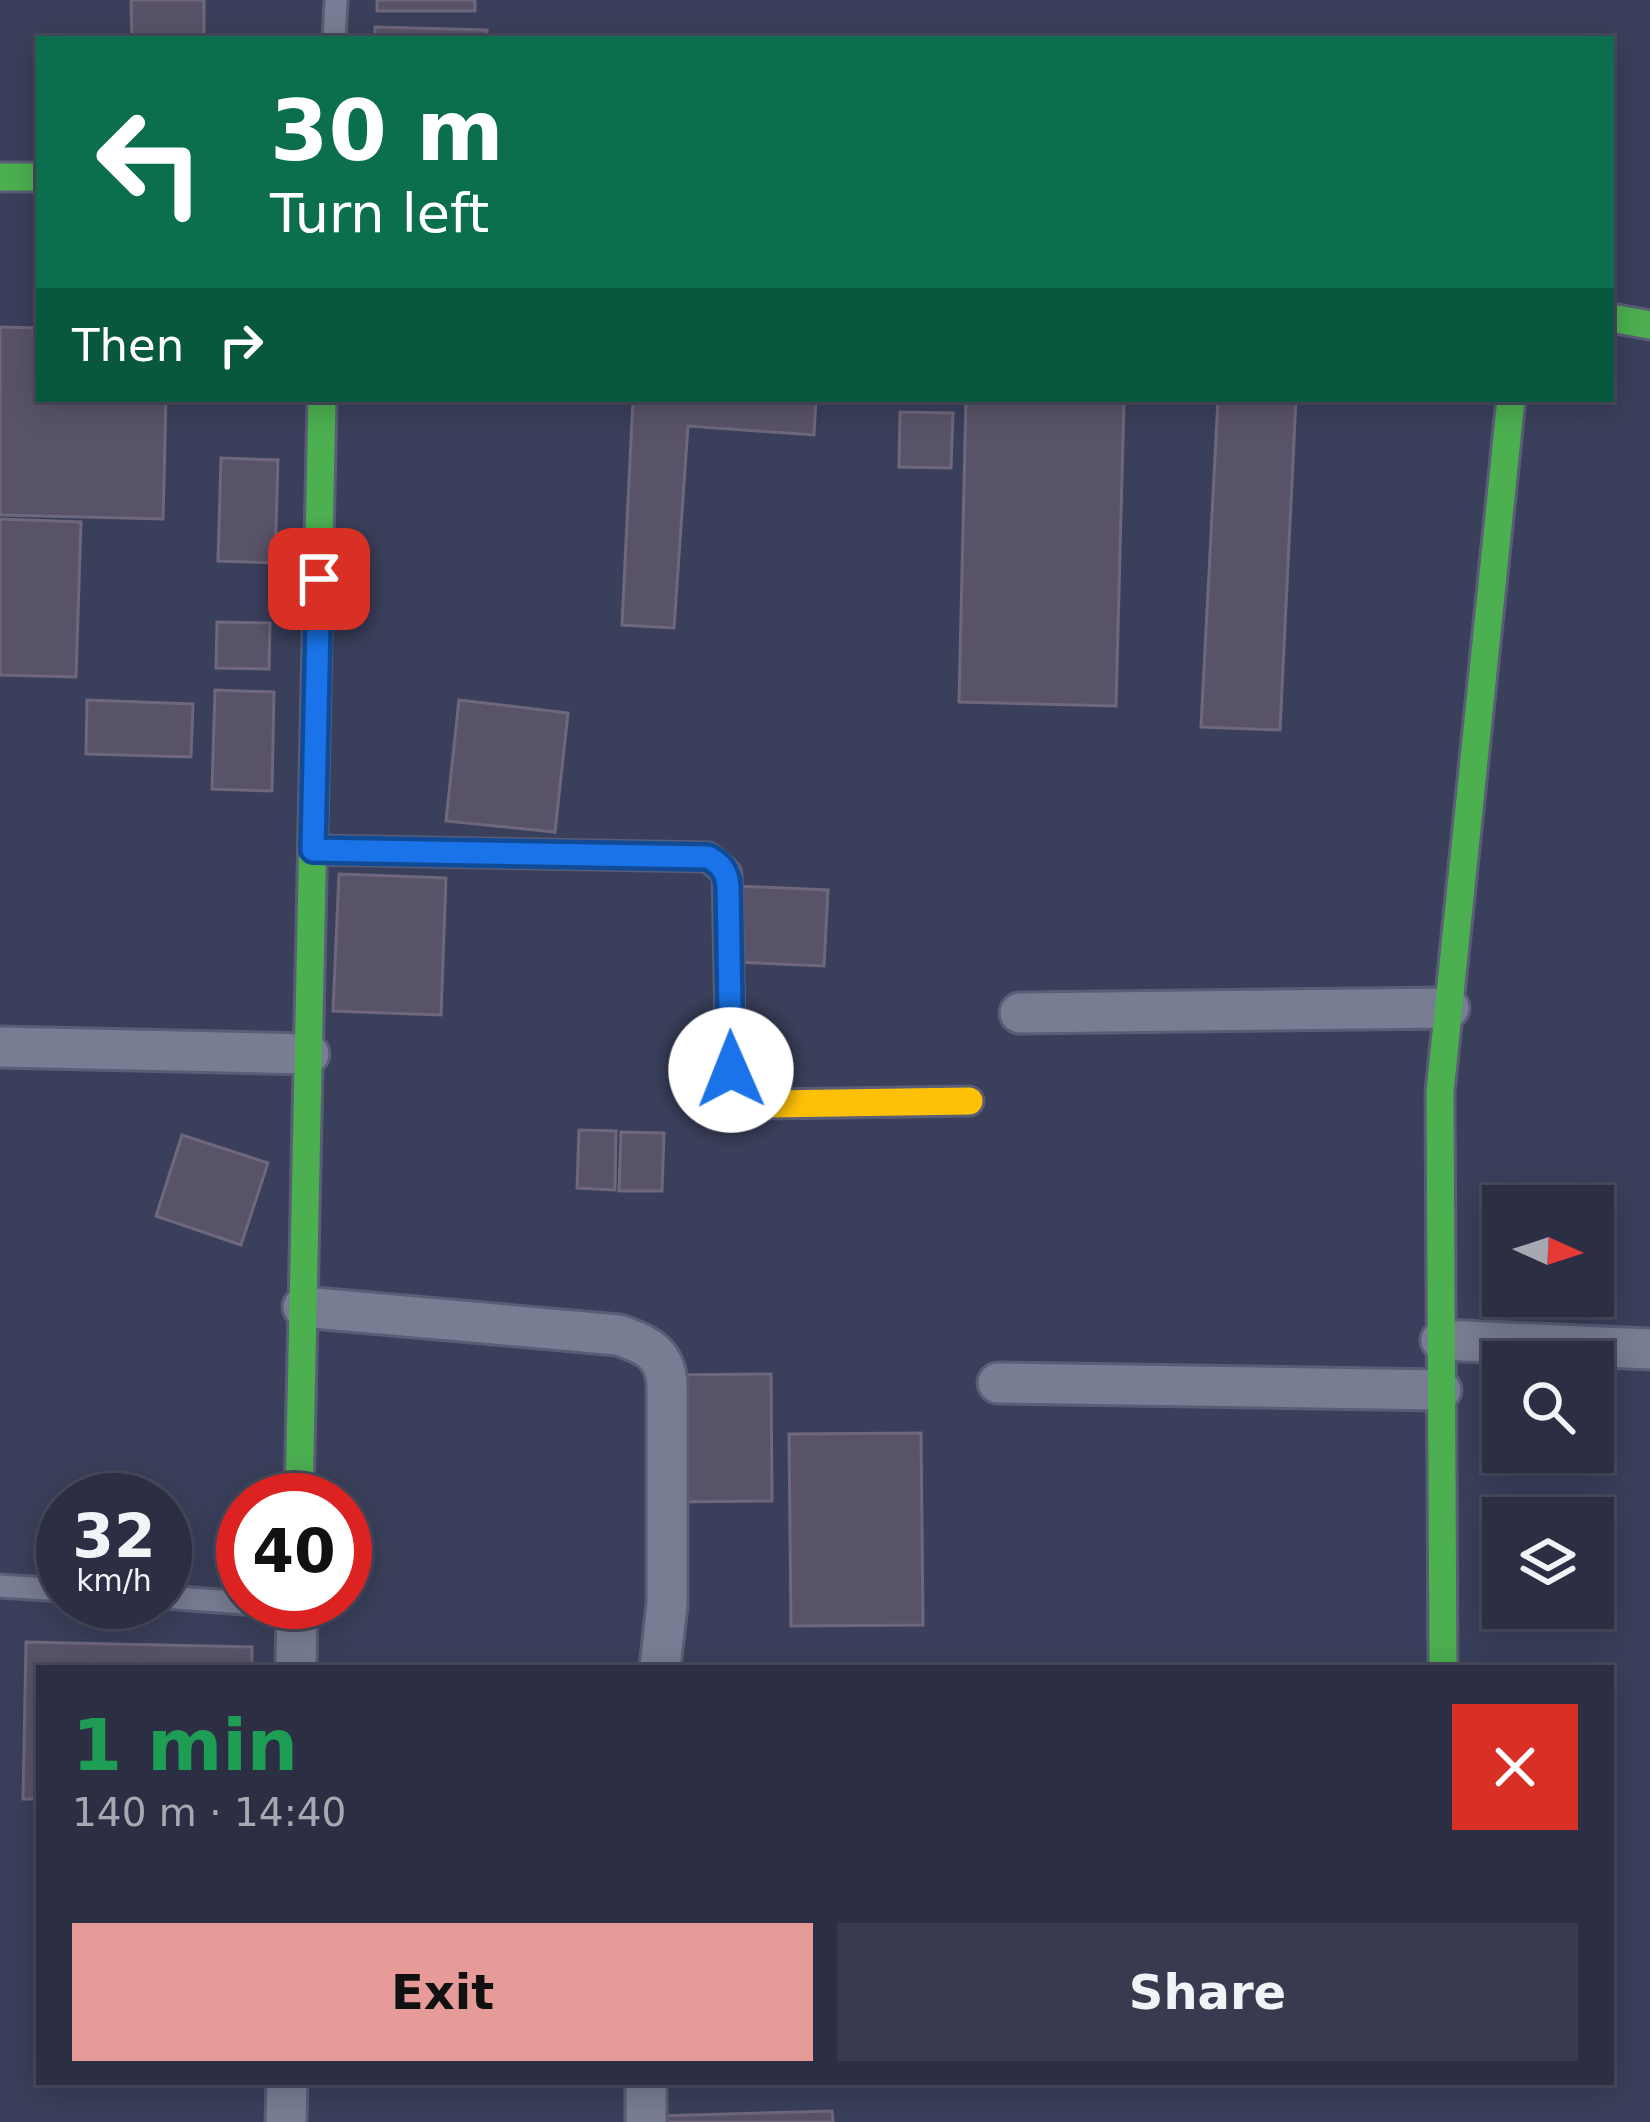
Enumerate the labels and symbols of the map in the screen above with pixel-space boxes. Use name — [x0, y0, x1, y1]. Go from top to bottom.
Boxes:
pin — [268, 528, 370, 630]
position arrow — [668, 1007, 794, 1133]
north arrow — [1482, 1185, 1614, 1317]
speed limit sign: 40 — [216, 1473, 372, 1629]

